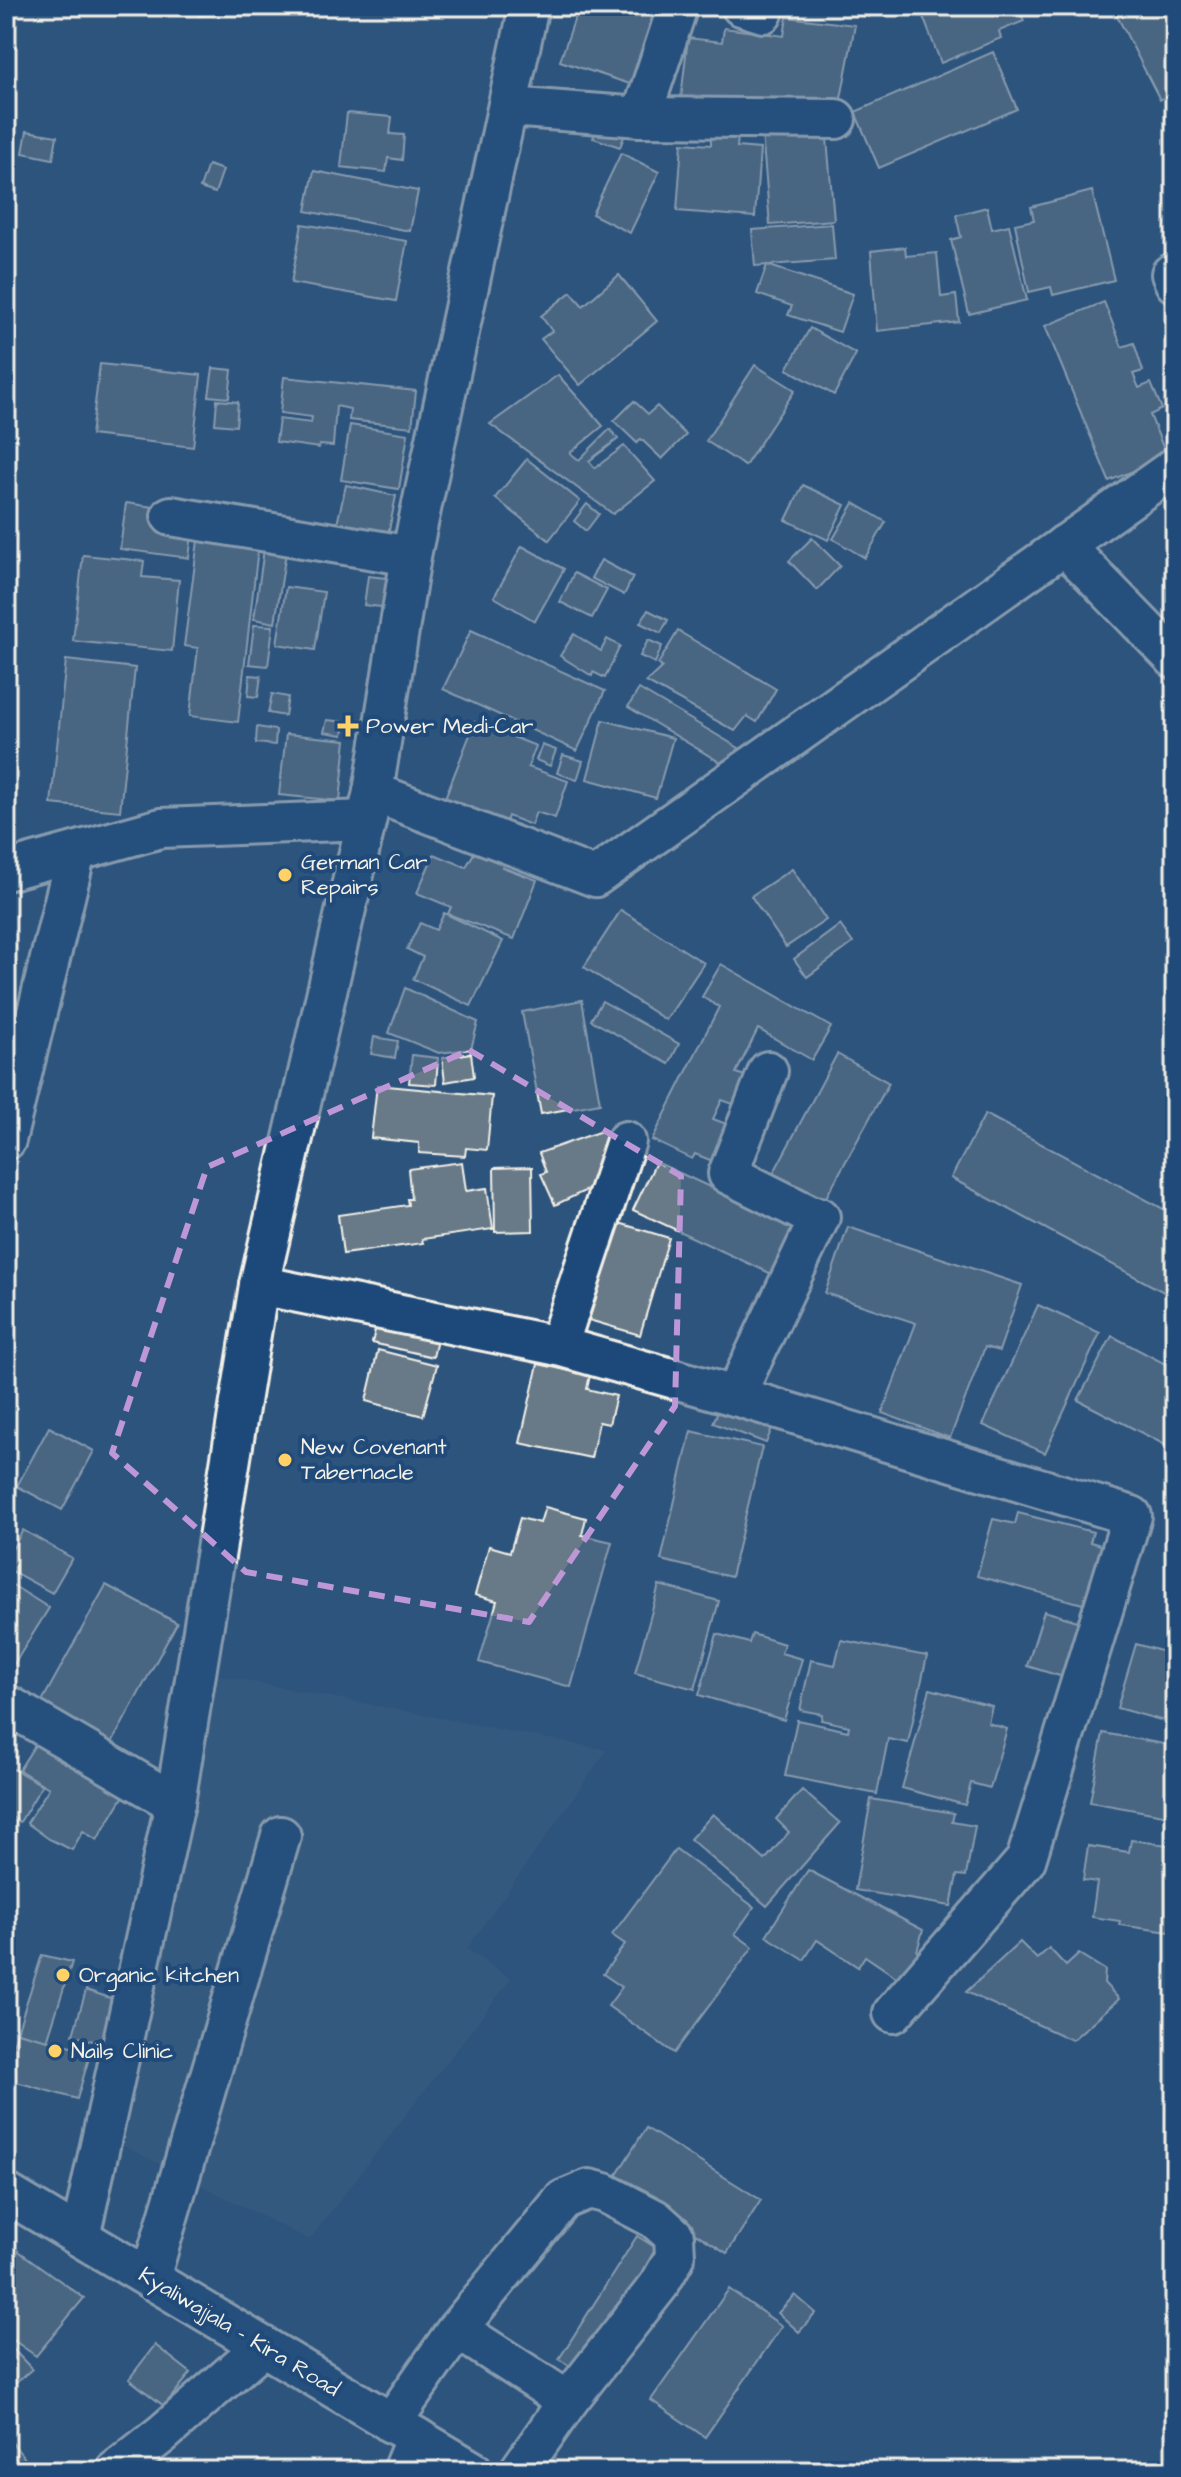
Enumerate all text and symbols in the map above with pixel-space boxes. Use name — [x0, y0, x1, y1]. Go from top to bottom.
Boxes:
place label: Power Medi-Car — [366, 711, 534, 742]
marker: Power Medi-Car — [337, 715, 359, 737]
place label: German Car Repairs — [301, 847, 427, 903]
marker: German Car Repairs — [276, 866, 294, 884]
place label: New Covenant Tabernacle — [301, 1432, 447, 1488]
marker: New Covenant Tabernacle — [276, 1451, 294, 1469]
place label: Organic kitchen — [79, 1960, 239, 1992]
marker: Organic kitchen — [54, 1966, 72, 1984]
place label: Nails Clinic — [71, 2036, 173, 2067]
marker: Nails Clinic — [46, 2042, 64, 2060]
street label: Kyaliwajjala - Kira Road — [132, 2260, 345, 2405]

